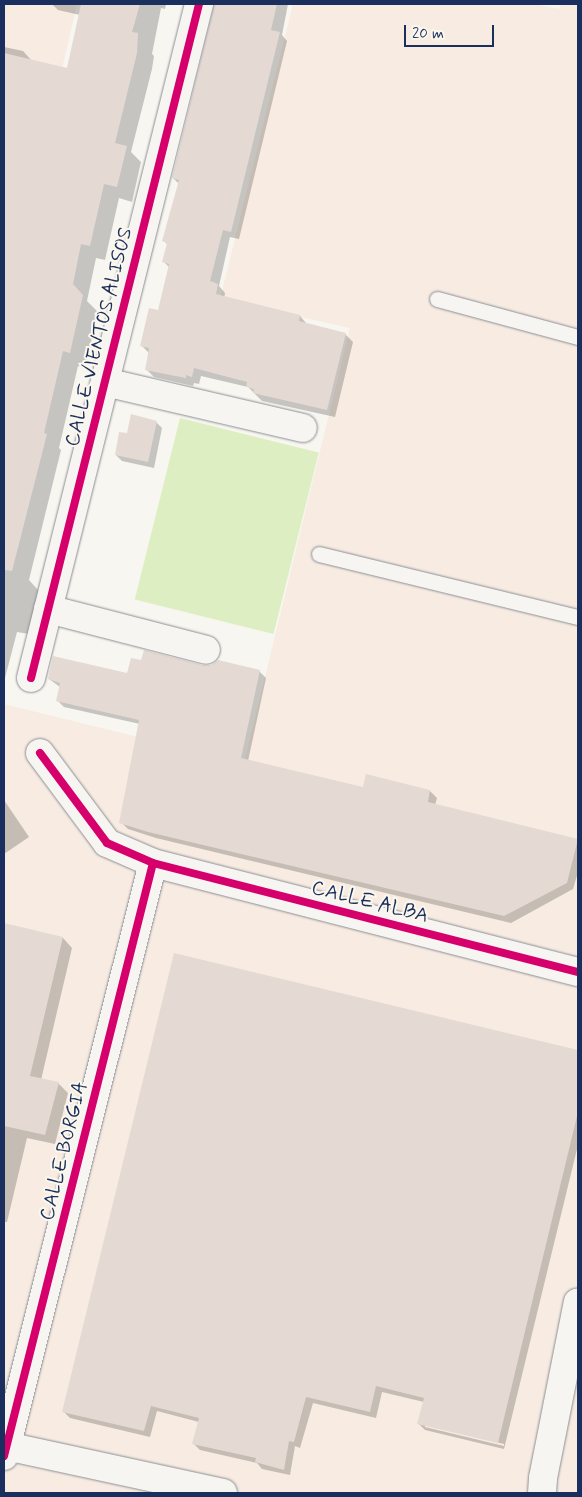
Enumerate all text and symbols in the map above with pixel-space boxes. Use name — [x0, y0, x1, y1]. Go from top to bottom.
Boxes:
scale bar — [407, 15, 497, 47]
text: 20 m — [412, 24, 444, 44]
street label: CALLE VIENTOS ALISOS — [59, 222, 139, 452]
street label: CALLE ALBA — [309, 876, 431, 928]
street label: CALLE BORGIA — [35, 1078, 93, 1224]

